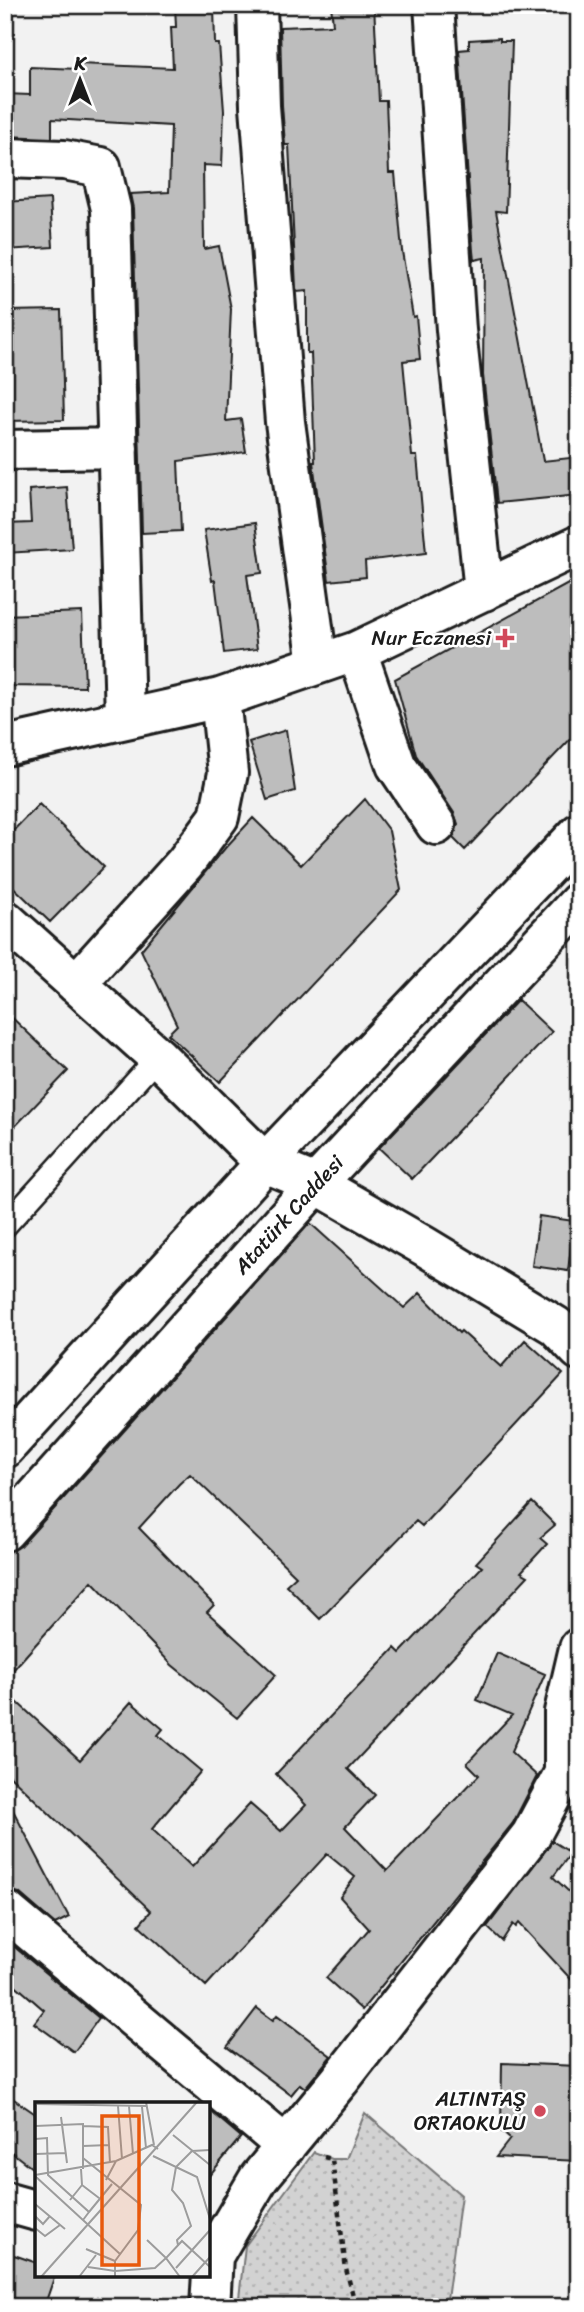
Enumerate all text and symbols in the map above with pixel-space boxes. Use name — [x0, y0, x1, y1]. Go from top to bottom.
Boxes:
north arrow — [46, 46, 116, 116]
text: K — [73, 47, 87, 80]
place label: Nur Eczanesi — [372, 619, 492, 657]
marker: Nur Eczanesi — [497, 630, 513, 646]
street label: Atatürk Caddesi — [223, 1145, 354, 1284]
place label: ALTINTAŞ ORTAOKULU — [414, 2080, 526, 2142]
inset map — [35, 2102, 210, 2277]
marker: ALTINTAŞ ORTAOKULU — [532, 2103, 548, 2119]

